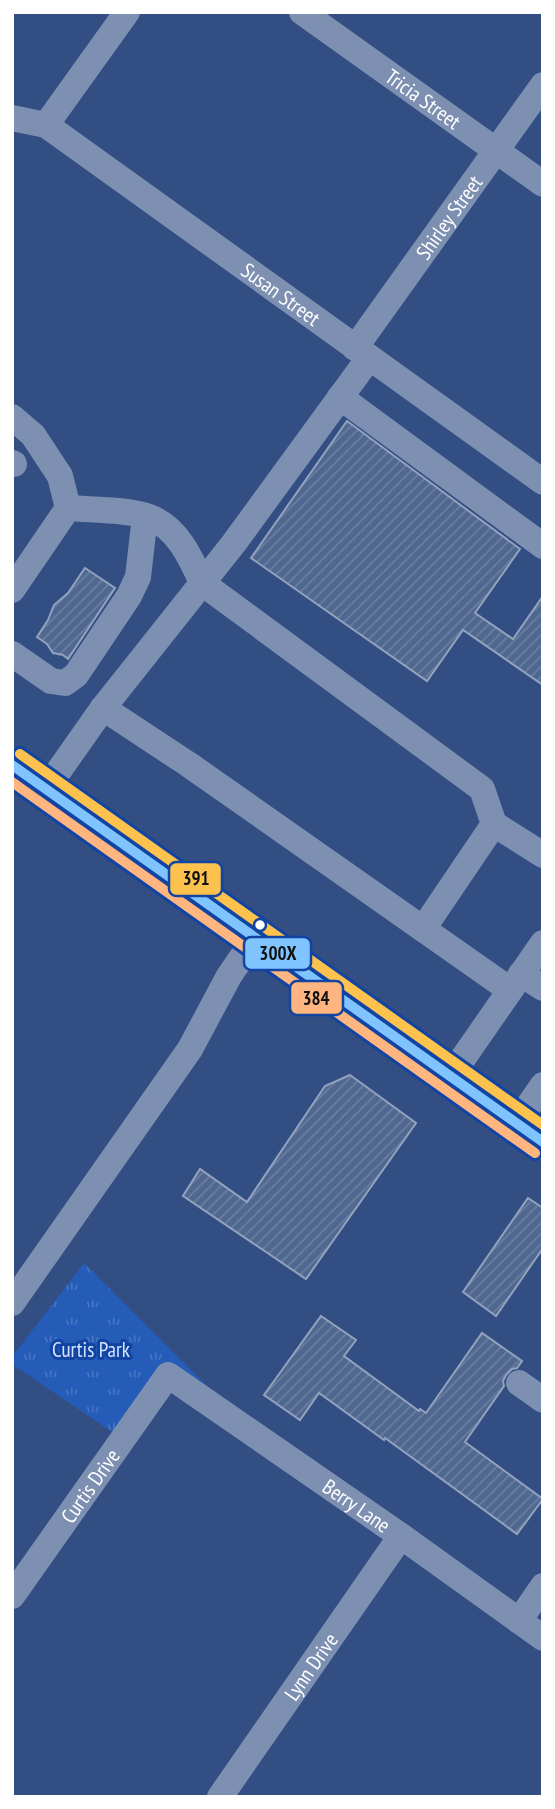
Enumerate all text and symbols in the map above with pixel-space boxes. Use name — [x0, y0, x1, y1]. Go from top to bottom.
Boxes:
street label: Tricia Street — [380, 62, 466, 135]
street label: Shirley Street — [409, 169, 488, 264]
street label: Susan Street — [236, 256, 326, 331]
line badge: 391 — [169, 862, 222, 896]
text: 391 — [182, 866, 210, 890]
unlabelled marker — [253, 918, 267, 932]
line badge: 300X — [244, 937, 311, 970]
text: 300X — [259, 941, 297, 965]
line badge: 384 — [290, 981, 343, 1015]
text: 384 — [302, 986, 330, 1010]
park label: Curtis Park — [52, 1336, 130, 1363]
street label: Curtis Drive — [54, 1443, 125, 1528]
street label: Berry Lane — [318, 1473, 396, 1538]
street label: Lynn Drive — [278, 1627, 343, 1705]

